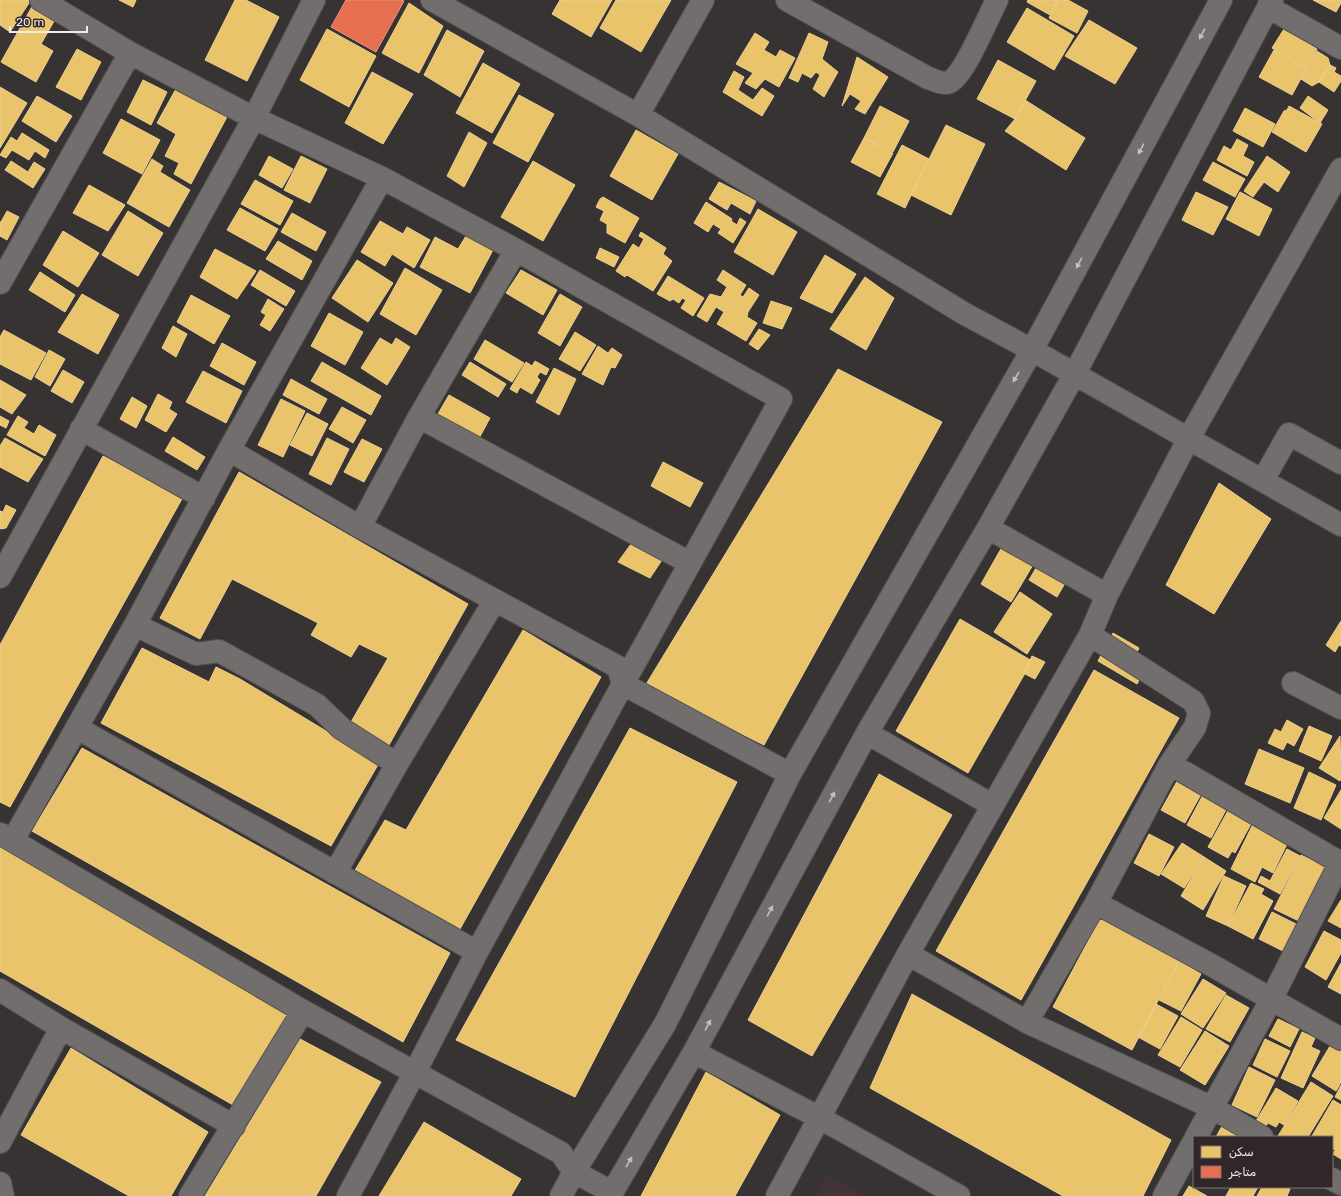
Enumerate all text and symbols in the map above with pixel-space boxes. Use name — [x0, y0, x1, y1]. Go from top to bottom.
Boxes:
scale bar — [10, 8, 87, 34]
text: 20 m — [16, 15, 44, 29]
one-way arrow — [1199, 28, 1206, 40]
one-way arrow — [1137, 143, 1144, 155]
one-way arrow — [1075, 257, 1082, 269]
one-way arrow — [1013, 371, 1020, 383]
one-way arrow — [829, 791, 835, 803]
one-way arrow — [767, 905, 773, 917]
one-way arrow — [705, 1020, 712, 1031]
legend — [1193, 1136, 1333, 1188]
text: سكن — [1229, 1145, 1254, 1159]
one-way arrow — [626, 1156, 633, 1168]
text: متاجر — [1228, 1165, 1257, 1180]

